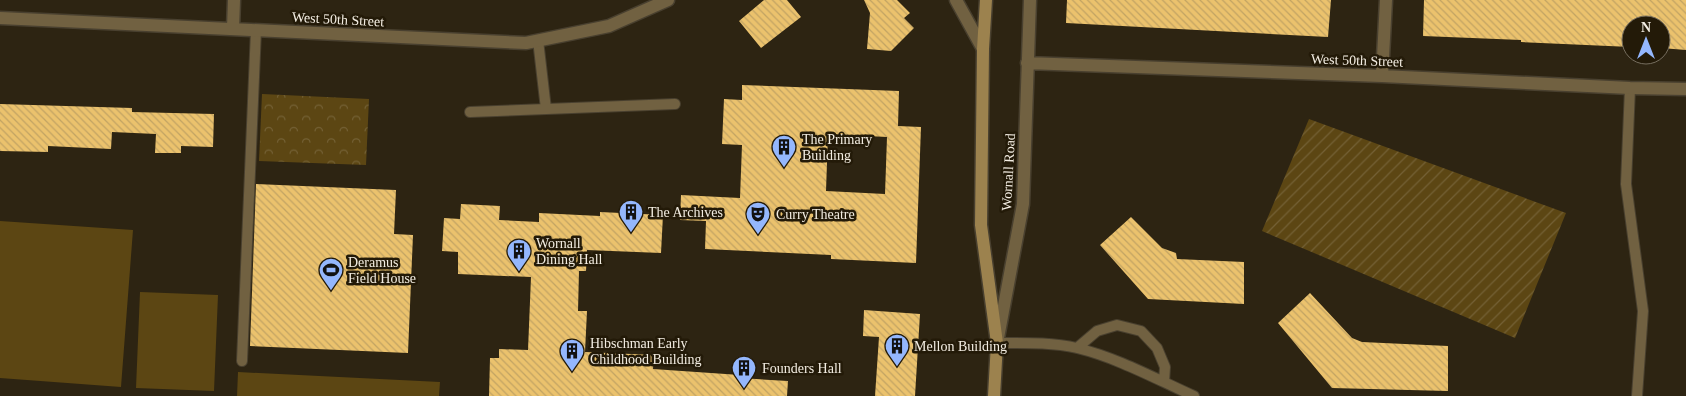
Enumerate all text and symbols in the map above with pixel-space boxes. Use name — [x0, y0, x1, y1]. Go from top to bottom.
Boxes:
street label: West 50th Street — [292, 10, 385, 29]
north arrow — [1621, 15, 1671, 65]
text: N — [1641, 20, 1651, 35]
street label: West 50th Street — [1311, 51, 1403, 70]
place label: The Primary Building — [802, 132, 872, 163]
street label: Wornall Road — [999, 133, 1018, 211]
building icon: The Primary Building — [771, 134, 797, 168]
building icon: The Archives — [618, 199, 644, 233]
theatre icon: Curry Theatre — [745, 201, 771, 235]
place label: The Archives — [648, 205, 723, 220]
place label: Curry Theatre — [776, 207, 855, 222]
place label: Wornall Dining Hall — [536, 236, 603, 267]
building icon: Wornall Dining Hall — [506, 238, 532, 272]
place label: Deramus Field House — [348, 255, 416, 286]
sports icon: Deramus Field House — [318, 257, 344, 291]
building icon: Mellon Building — [884, 333, 910, 367]
place label: Hibschman Early Childhood Building — [590, 336, 702, 367]
building icon: Hibschman Early Childhood Building — [559, 338, 585, 372]
place label: Mellon Building — [914, 339, 1007, 354]
building icon: Founders Hall — [731, 355, 757, 389]
place label: Founders Hall — [762, 361, 842, 376]

